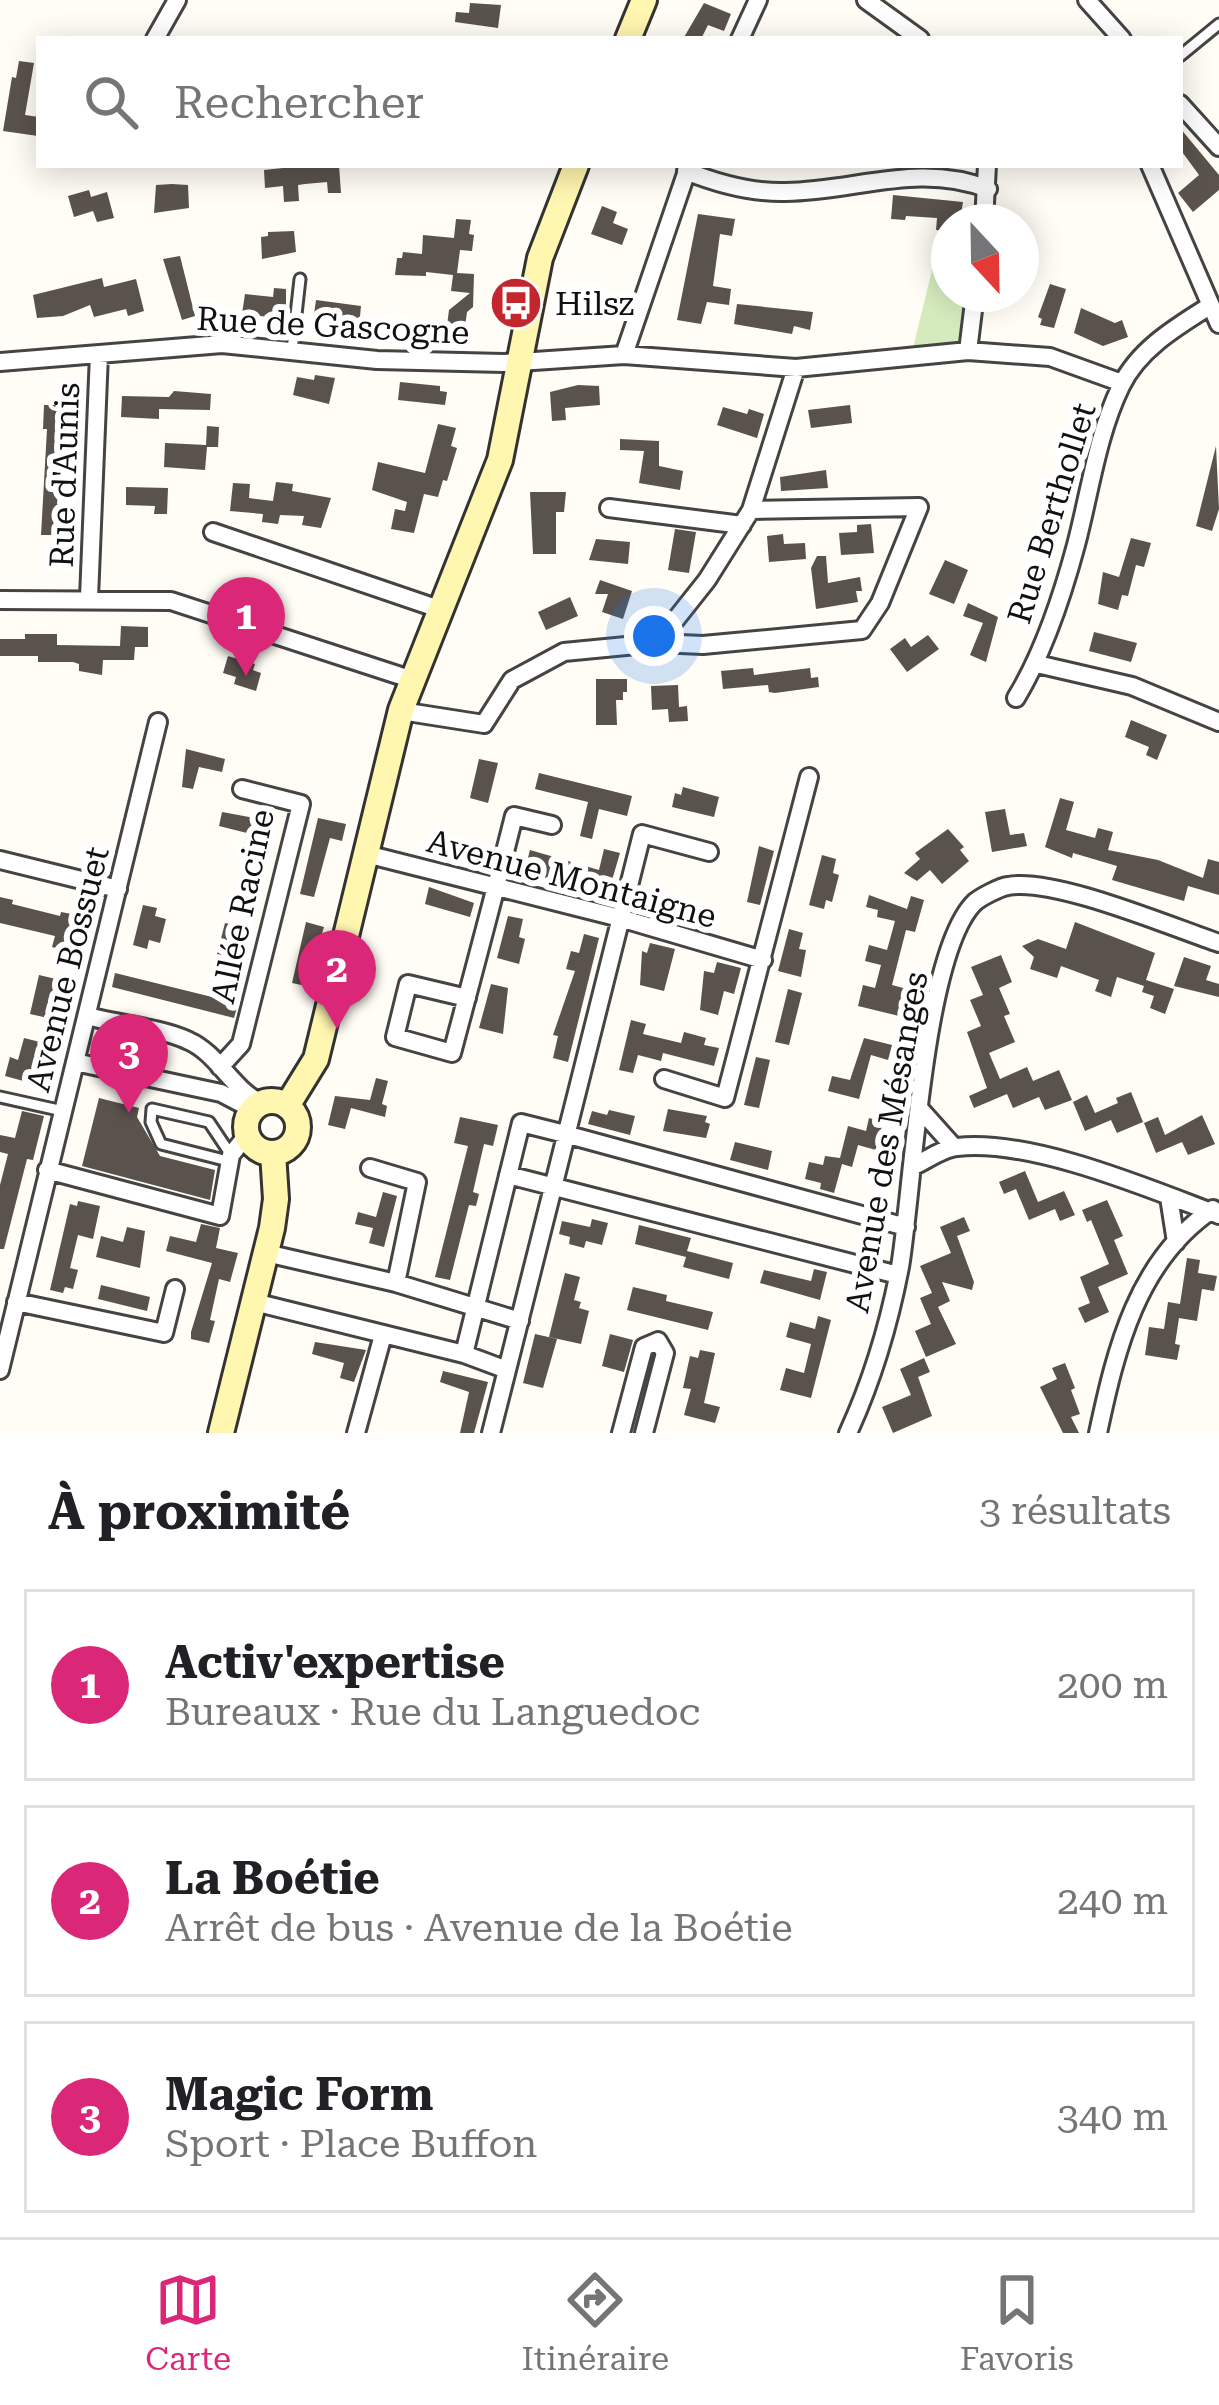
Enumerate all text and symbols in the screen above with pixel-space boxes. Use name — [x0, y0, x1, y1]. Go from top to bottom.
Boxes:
search box — [36, 36, 1183, 168]
icon: search — [78, 69, 144, 135]
text: Rechercher — [174, 76, 424, 129]
north arrow — [931, 204, 1039, 312]
bus stop icon: Hilsz — [488, 275, 544, 331]
place label: Hilsz — [555, 284, 634, 323]
street label: Rue de Gascogne — [196, 299, 470, 352]
street label: Rue d'Aunis — [42, 382, 87, 568]
street label: Rue Berthollet — [999, 398, 1104, 628]
pin: 1 — [207, 577, 285, 676]
your location — [624, 606, 684, 666]
street label: Allée Racine — [203, 806, 282, 1007]
street label: Avenue Montaigne — [423, 821, 721, 936]
street label: Avenue Bossuet — [18, 843, 117, 1096]
pin: 2 — [298, 930, 376, 1029]
street label: Avenue des Mésanges — [837, 969, 936, 1316]
pin: 3 — [90, 1014, 168, 1113]
text: À proximité — [48, 1482, 350, 1541]
text: 3 résultats — [979, 1488, 1171, 1534]
text: Activ'expertise — [165, 1636, 505, 1689]
text: 1 — [79, 1662, 101, 1708]
text: 200 m — [1057, 1662, 1168, 1708]
text: Bureaux · Rue du Languedoc — [165, 1689, 700, 1735]
text: La Boétie — [165, 1852, 380, 1905]
text: 2 — [79, 1878, 101, 1924]
text: 240 m — [1057, 1878, 1168, 1924]
text: Arrêt de bus · Avenue de la Boétie — [165, 1905, 793, 1951]
text: Magic Form — [165, 2068, 433, 2121]
text: 3 — [79, 2094, 101, 2140]
text: 340 m — [1057, 2094, 1168, 2140]
text: Sport · Place Buffon — [165, 2121, 538, 2167]
tab: Carte — [145, 2267, 231, 2378]
tab: Itinéraire — [522, 2267, 669, 2378]
tab: Favoris — [960, 2267, 1074, 2378]

